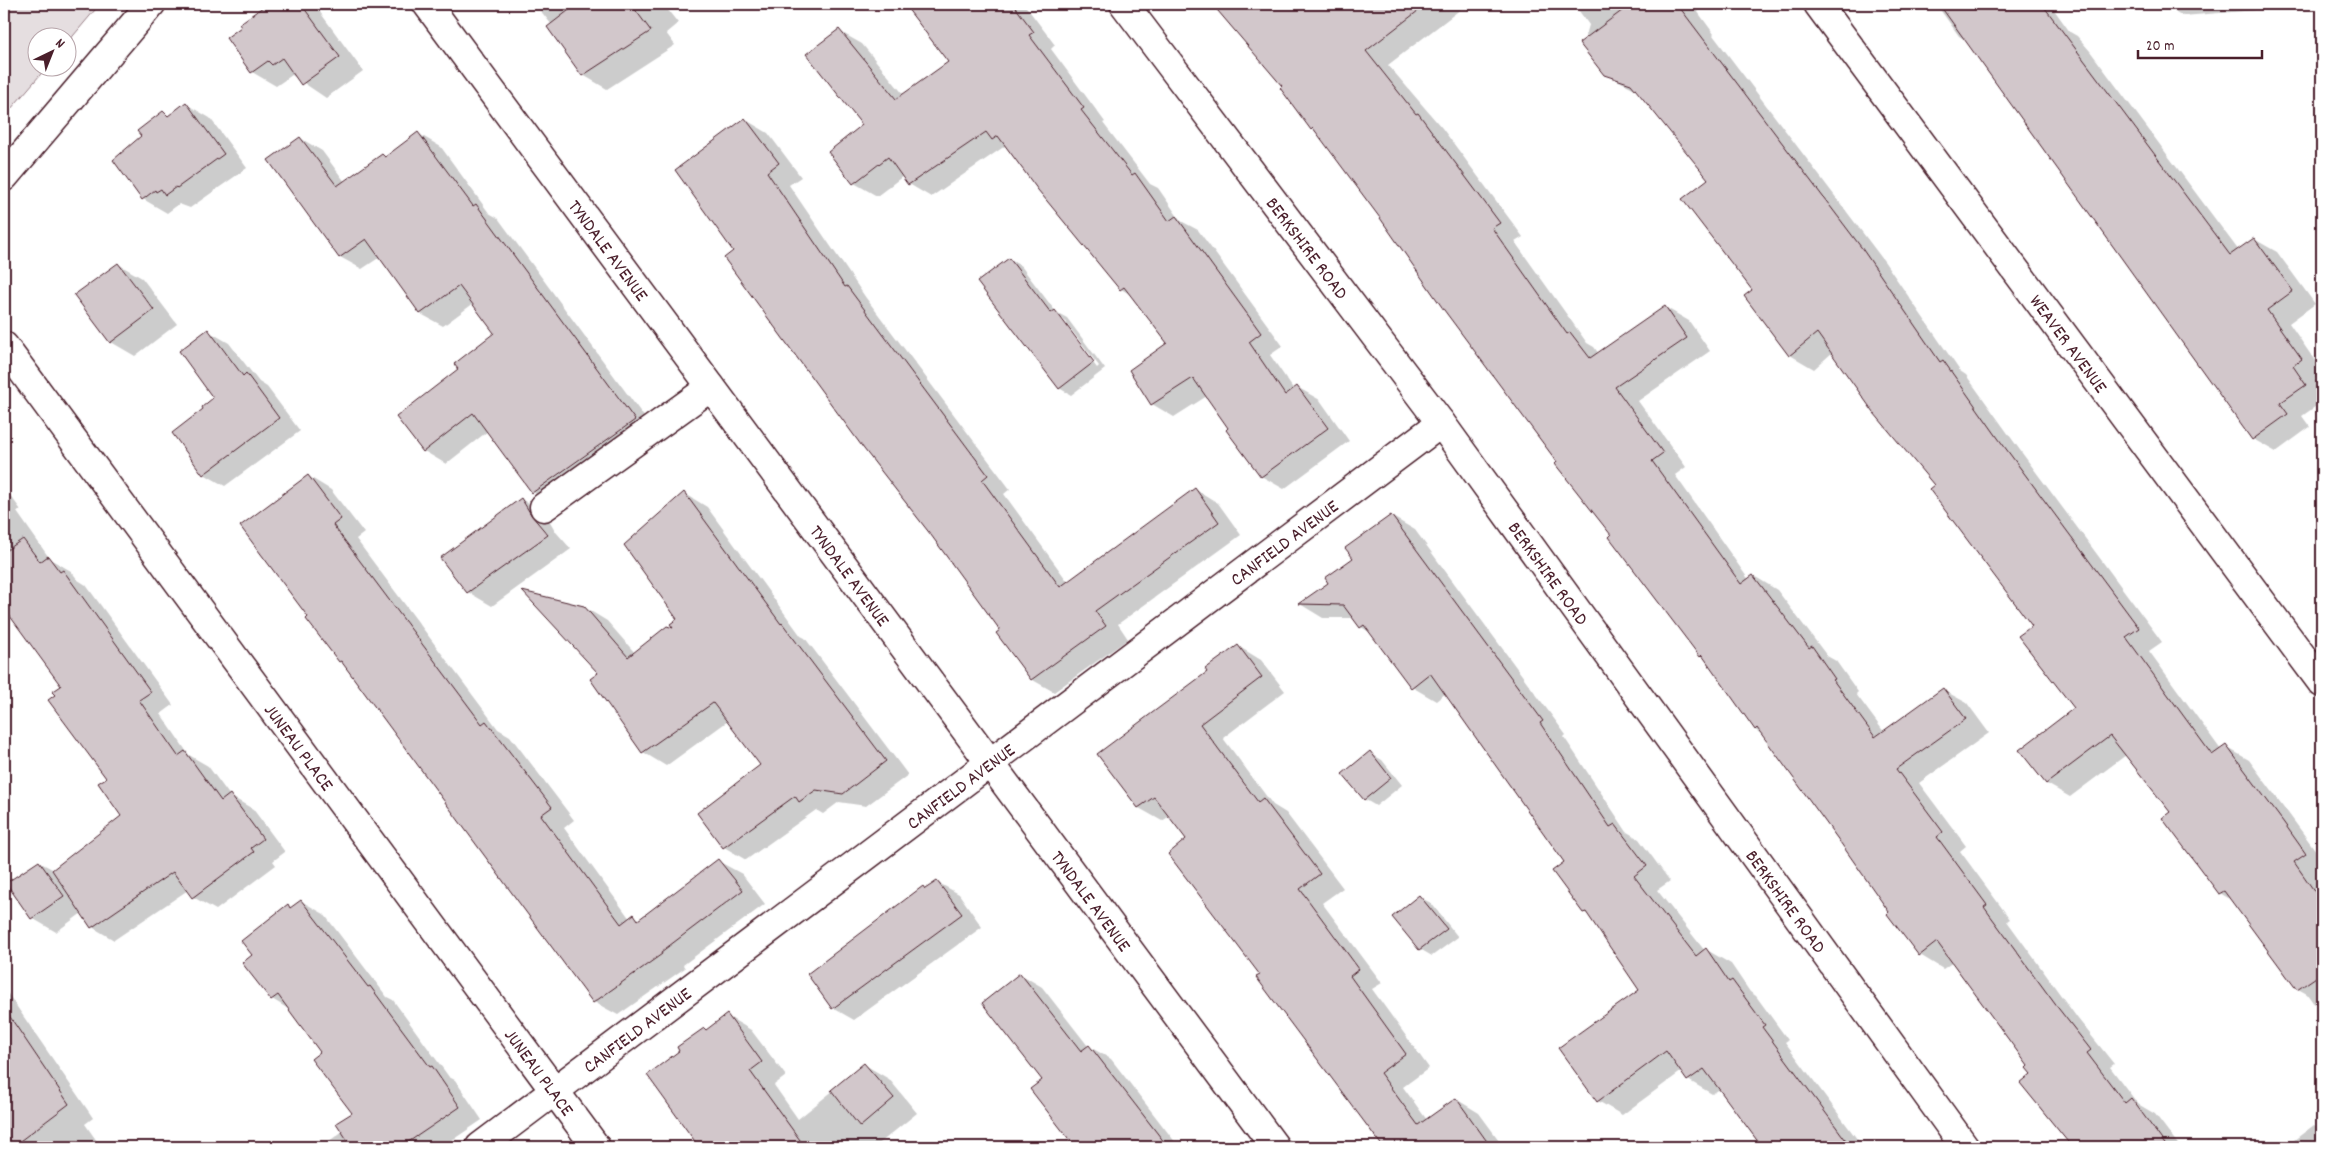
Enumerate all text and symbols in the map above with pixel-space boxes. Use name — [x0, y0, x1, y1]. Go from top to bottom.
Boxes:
north arrow — [28, 28, 78, 78]
scale bar — [2138, 28, 2262, 60]
text: N — [50, 34, 69, 54]
text: 20 m — [2146, 36, 2174, 58]
street label: BERKSHIRE ROAD — [1258, 192, 1353, 306]
street label: TYNDALE AVENUE — [560, 195, 653, 308]
street label: WEAVER AVENUE — [2021, 290, 2113, 400]
street label: CANFIELD AVENUE — [1226, 495, 1346, 594]
street label: BERKSHIRE ROAD — [1500, 517, 1593, 632]
street label: TYNDALE AVENUE — [801, 521, 895, 634]
street label: JUNEAU PLACE — [256, 699, 339, 798]
street label: CANFIELD AVENUE — [902, 738, 1022, 838]
street label: BERKSHIRE ROAD — [1737, 845, 1831, 960]
street label: TYNDALE AVENUE — [1042, 846, 1136, 959]
street label: CANFIELD AVENUE — [579, 982, 699, 1082]
street label: JUNEAU PLACE — [496, 1024, 579, 1123]

